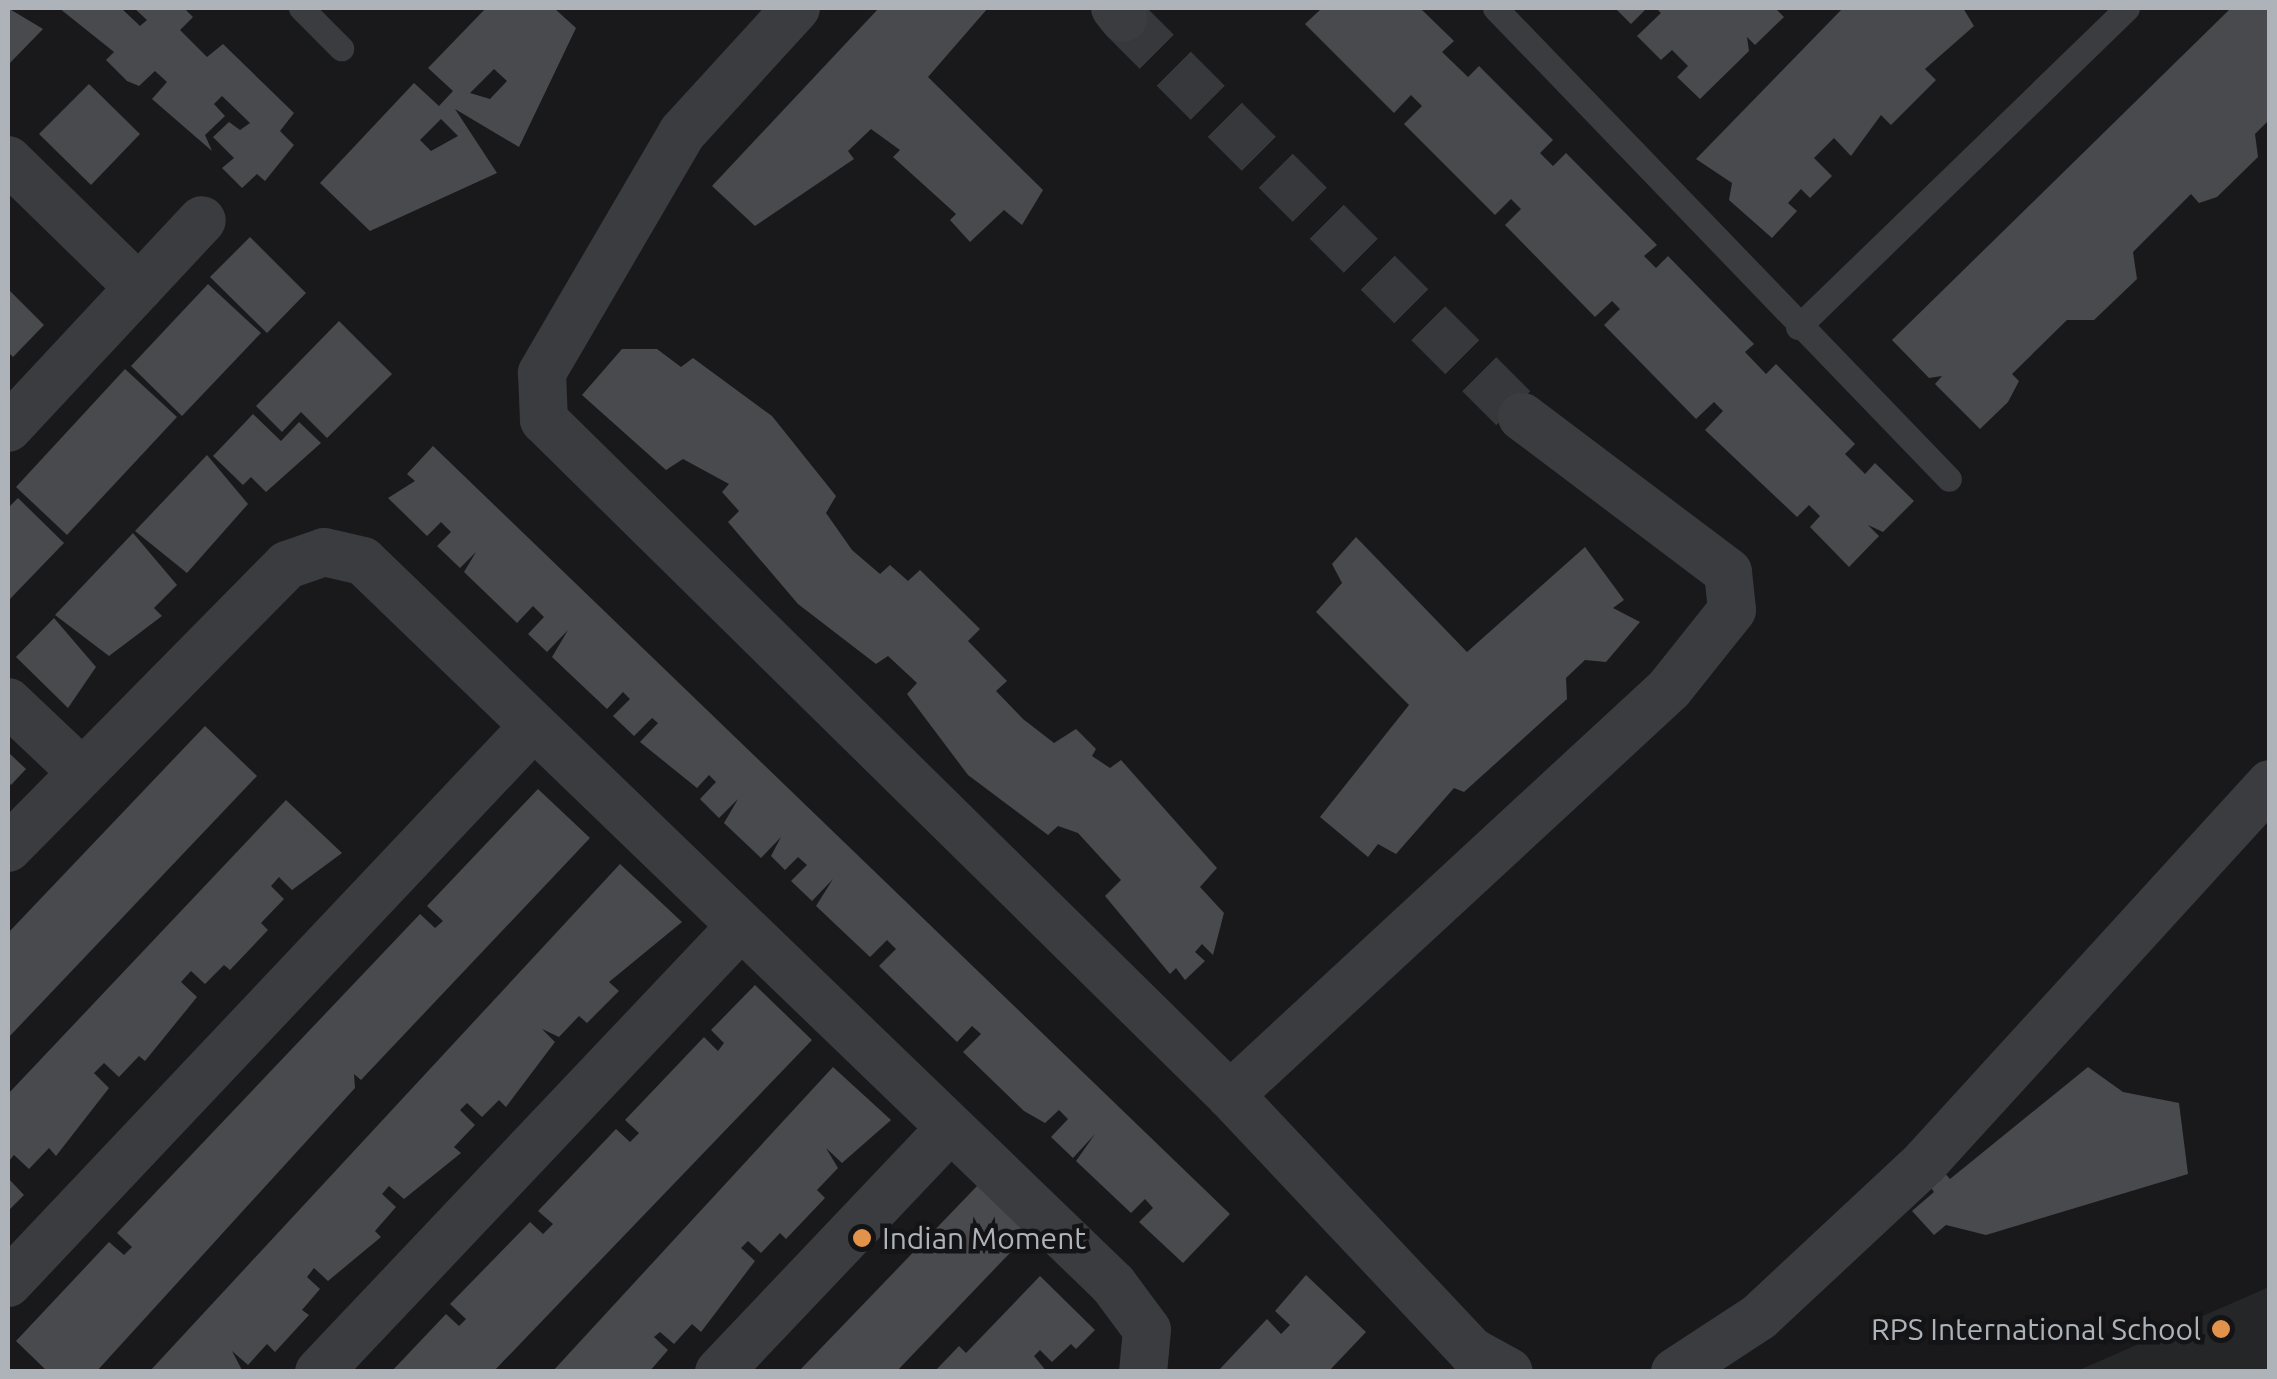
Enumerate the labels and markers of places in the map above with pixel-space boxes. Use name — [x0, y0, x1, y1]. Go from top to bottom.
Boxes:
place label: Indian Moment — [882, 1220, 1086, 1256]
marker: Indian Moment — [851, 1227, 873, 1249]
place label: RPS International School — [1871, 1311, 2201, 1347]
marker: RPS International School — [2210, 1318, 2232, 1340]

